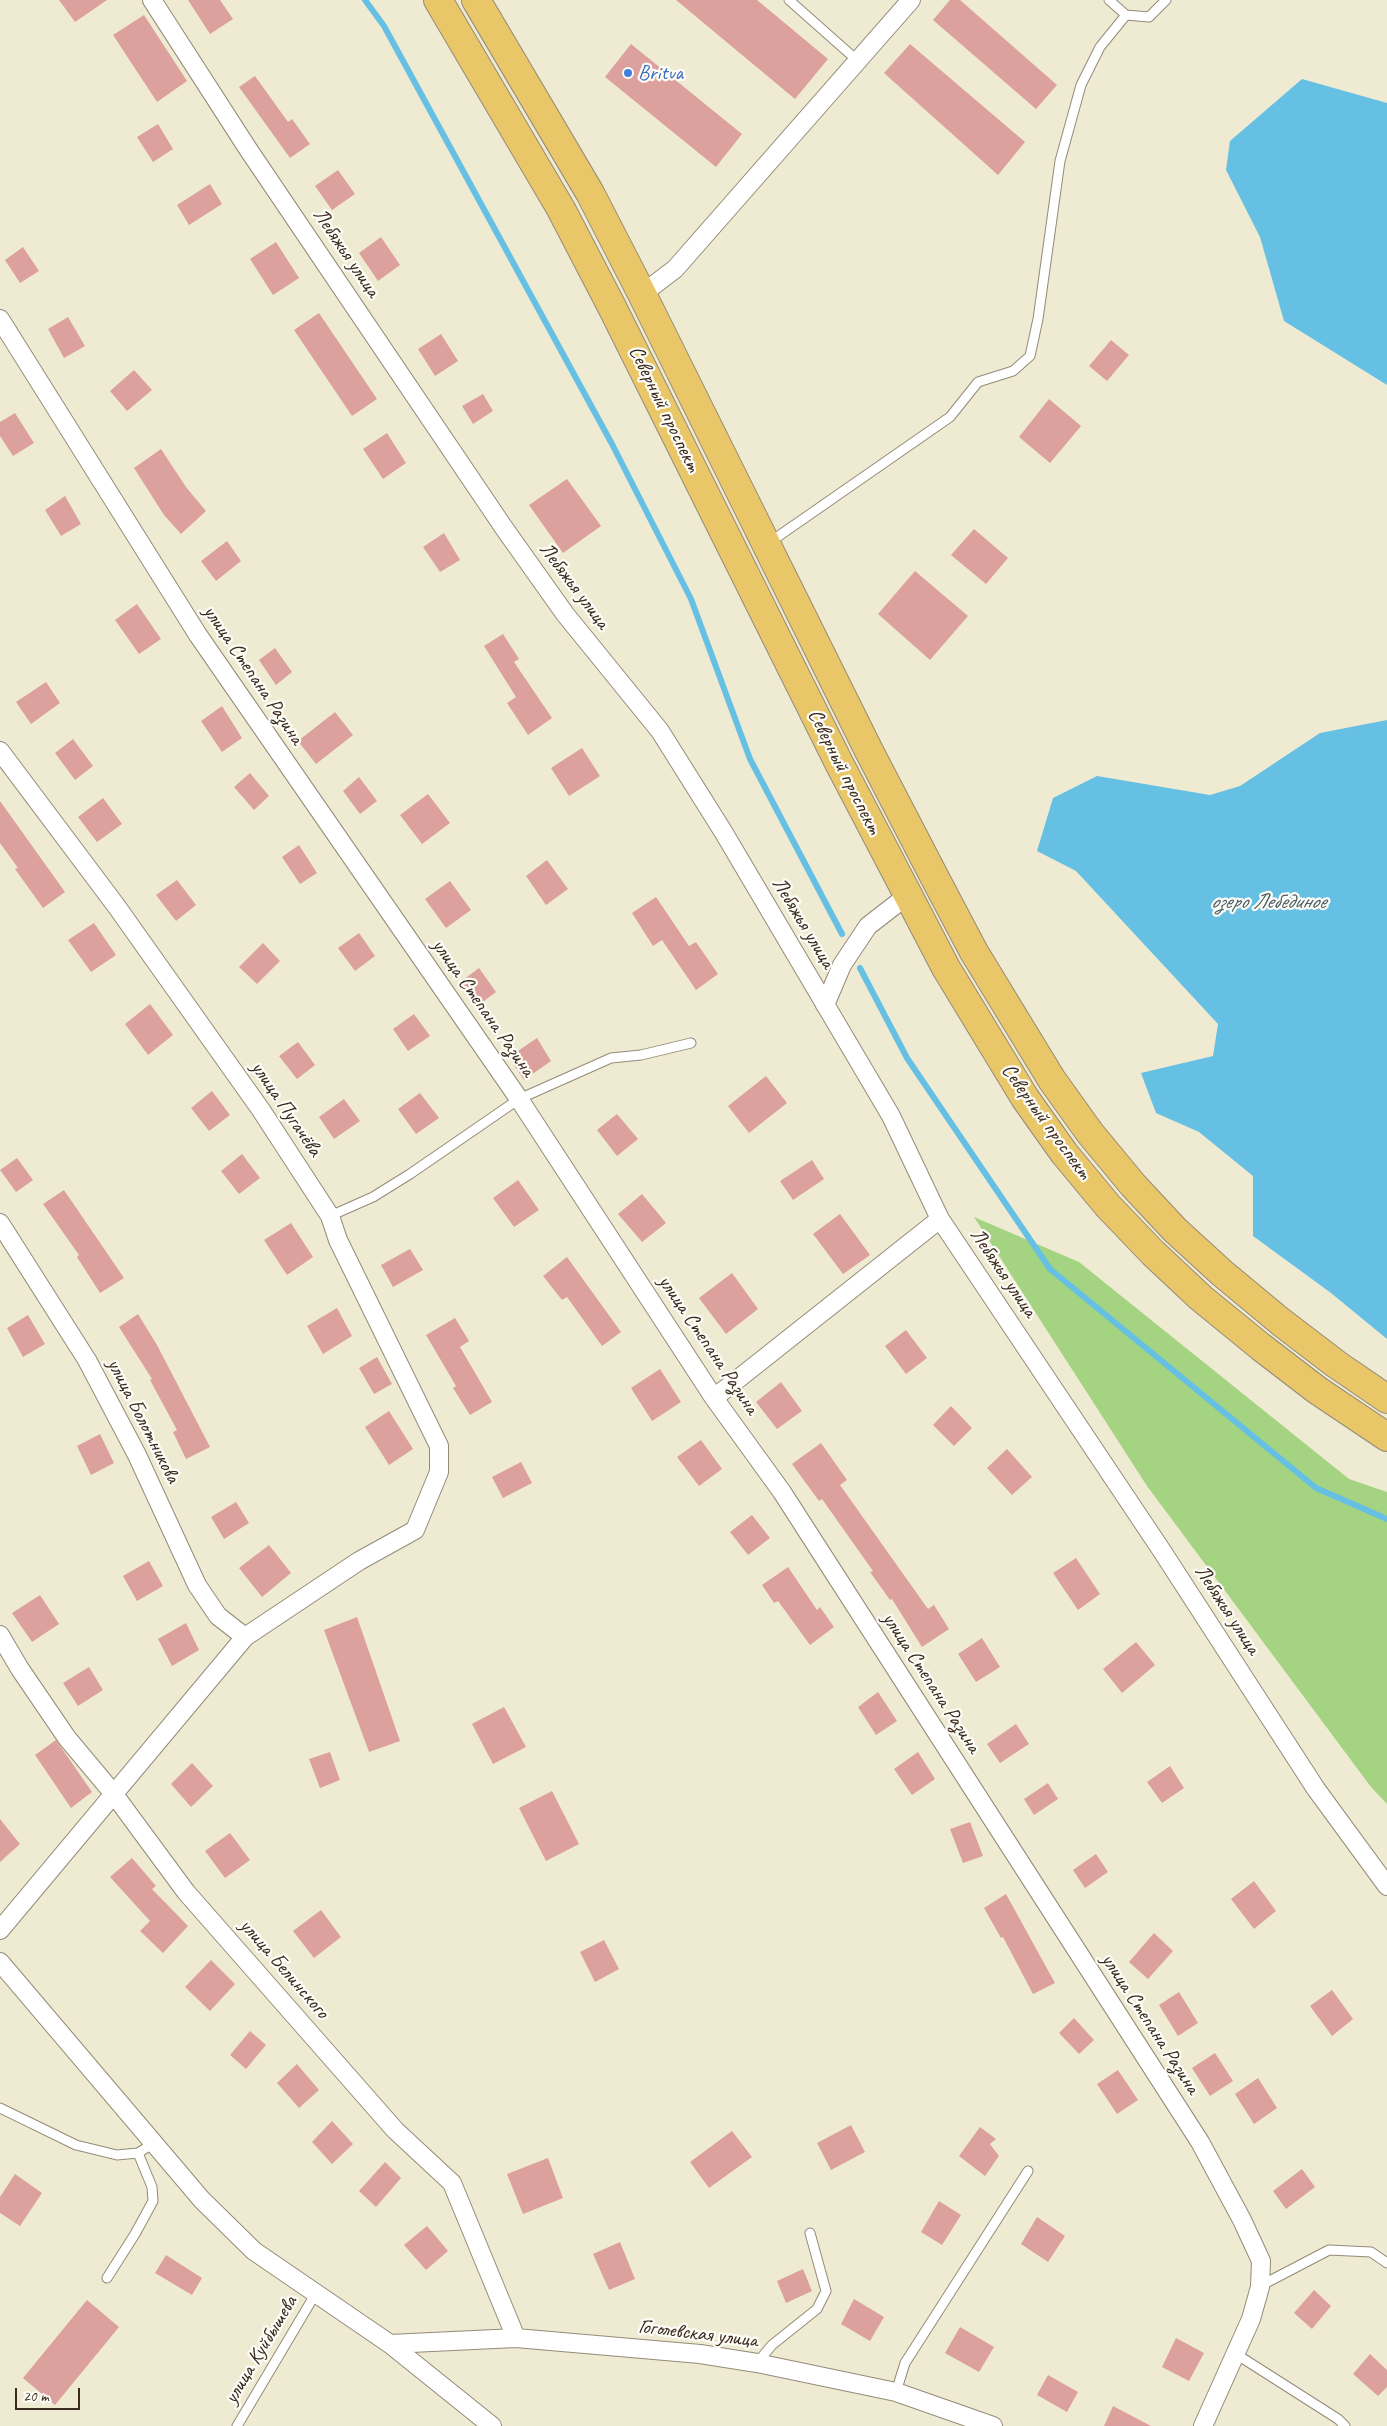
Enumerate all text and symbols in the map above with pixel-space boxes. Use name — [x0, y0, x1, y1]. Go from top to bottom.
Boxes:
place label: Britva — [638, 60, 683, 86]
marker: Britva — [622, 67, 634, 79]
street label: Лебяжья улица — [307, 204, 385, 302]
street label: Северный проспект — [623, 342, 705, 476]
street label: Лебяжья улица — [533, 538, 615, 634]
street label: улица Степана Разина — [197, 601, 309, 749]
street label: Северный проспект — [802, 705, 886, 839]
street label: Лебяжья улица — [766, 873, 840, 973]
water label: озеро Лебединое — [1211, 889, 1325, 915]
street label: улица Степана Разина — [426, 934, 540, 1082]
street label: улица Пугачёва — [245, 1057, 327, 1161]
street label: Северный проспект — [995, 1059, 1097, 1185]
street label: Лебяжья улица — [964, 1224, 1042, 1322]
street label: улица Степана Разина — [652, 1271, 764, 1419]
street label: улица Болотникова — [101, 1355, 185, 1487]
street label: Лебяжья улица — [1189, 1560, 1265, 1660]
street label: улица Степана Разина — [876, 1608, 986, 1758]
street label: улица Белинского — [234, 1914, 334, 2024]
street label: улица Степана Разина — [1095, 1949, 1205, 2099]
street label: улица Куйбышева — [219, 2291, 303, 2409]
street label: Гоголевская улица — [637, 2314, 759, 2354]
scale bar — [18, 2378, 82, 2410]
text: 20 m — [23, 2387, 49, 2406]

